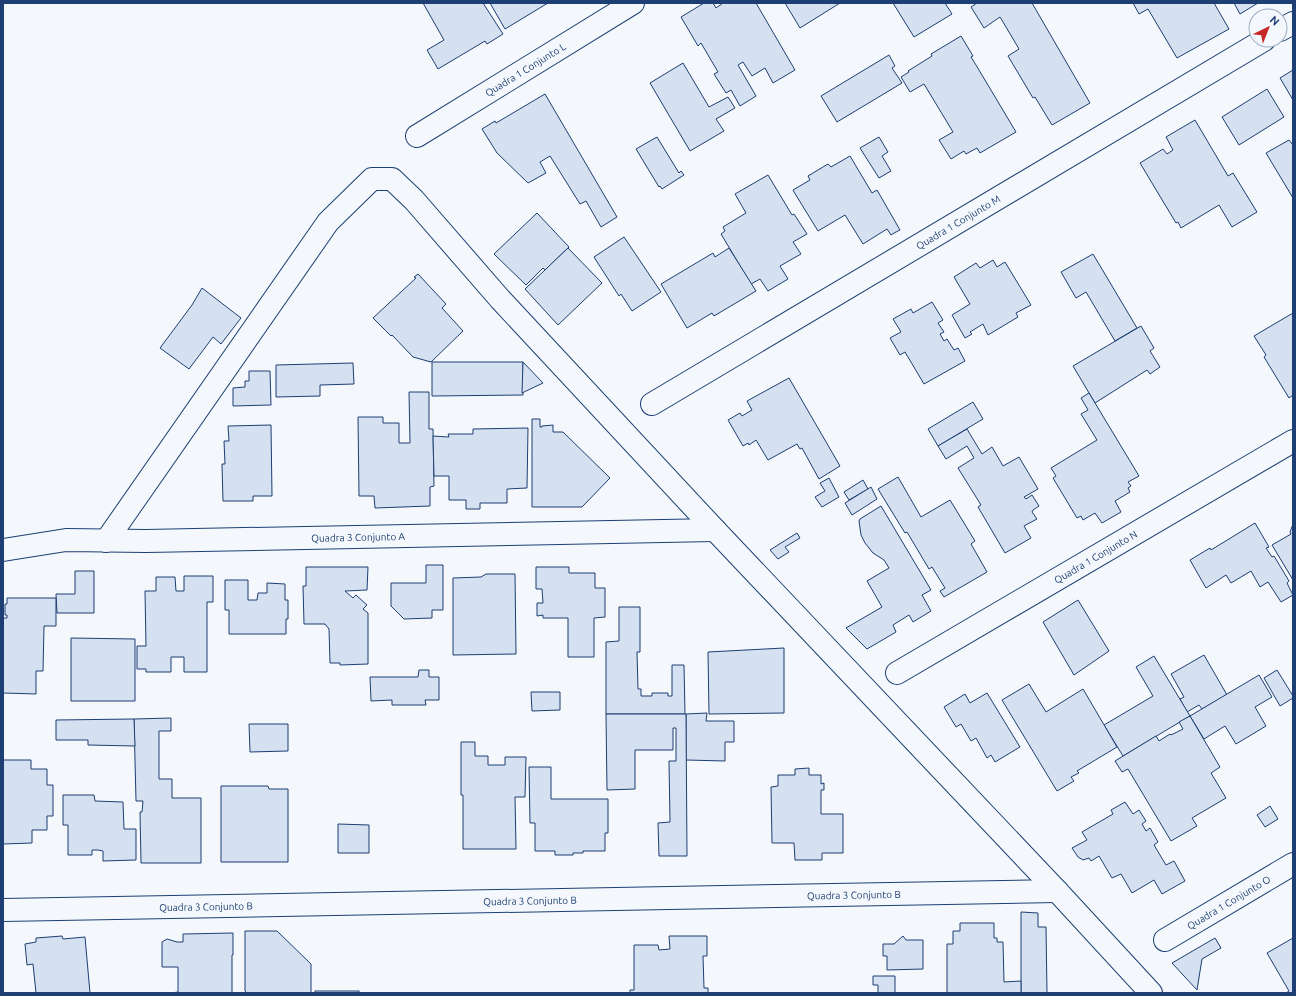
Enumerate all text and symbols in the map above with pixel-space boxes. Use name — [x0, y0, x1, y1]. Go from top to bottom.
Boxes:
north arrow — [1248, 8, 1288, 48]
text: N — [1268, 13, 1282, 28]
street label: Quadra 1 Conjunto L — [483, 41, 567, 98]
street label: Quadra 1 Conjunto M — [914, 193, 1002, 251]
street label: Quadra 1 Conjunto N — [1052, 528, 1139, 585]
street label: Quadra 3 Conjunto A — [311, 530, 406, 543]
street label: Quadra 1 Conjunto O — [1185, 873, 1273, 931]
street label: Quadra 3 Conjunto B — [807, 888, 901, 901]
street label: Quadra 3 Conjunto B — [483, 894, 577, 907]
street label: Quadra 3 Conjunto B — [159, 900, 253, 913]

